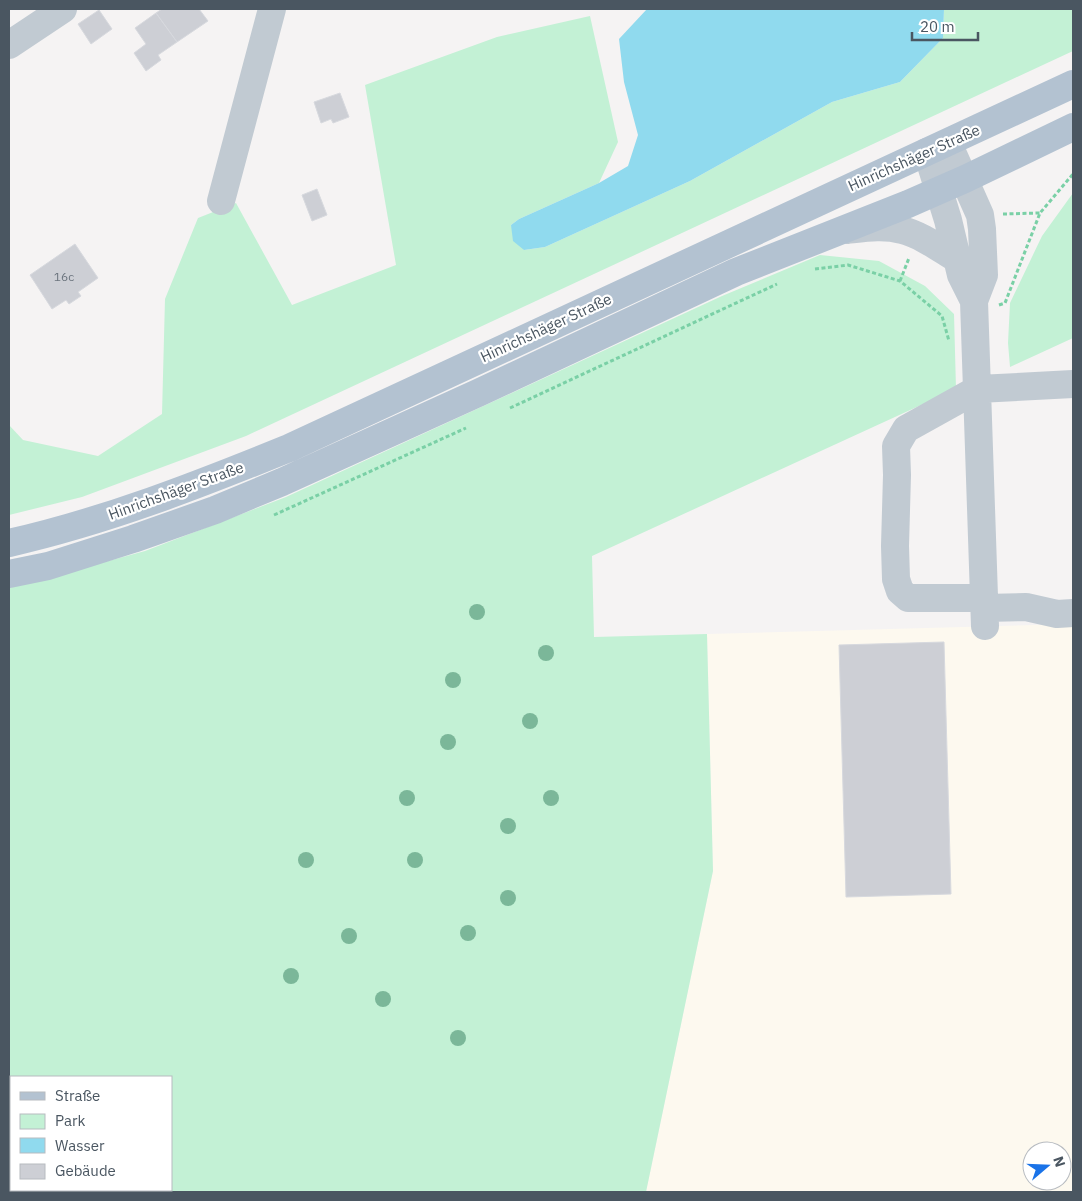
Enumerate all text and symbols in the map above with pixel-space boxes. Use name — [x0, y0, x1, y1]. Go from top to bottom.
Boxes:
scale bar — [912, 10, 978, 42]
text: 20 m — [920, 17, 955, 36]
street label: Hinrichshäger Straße — [845, 120, 983, 195]
house number: 16c — [54, 269, 74, 284]
street label: Hinrichshäger Straße — [477, 289, 614, 366]
street label: Hinrichshäger Straße — [106, 457, 246, 524]
legend — [10, 1076, 172, 1191]
text: Straße — [55, 1086, 100, 1105]
text: Park — [55, 1111, 85, 1130]
text: Wasser — [55, 1136, 105, 1155]
north arrow — [1022, 1141, 1072, 1191]
text: N — [1049, 1154, 1069, 1169]
text: Gebäude — [55, 1161, 116, 1180]

